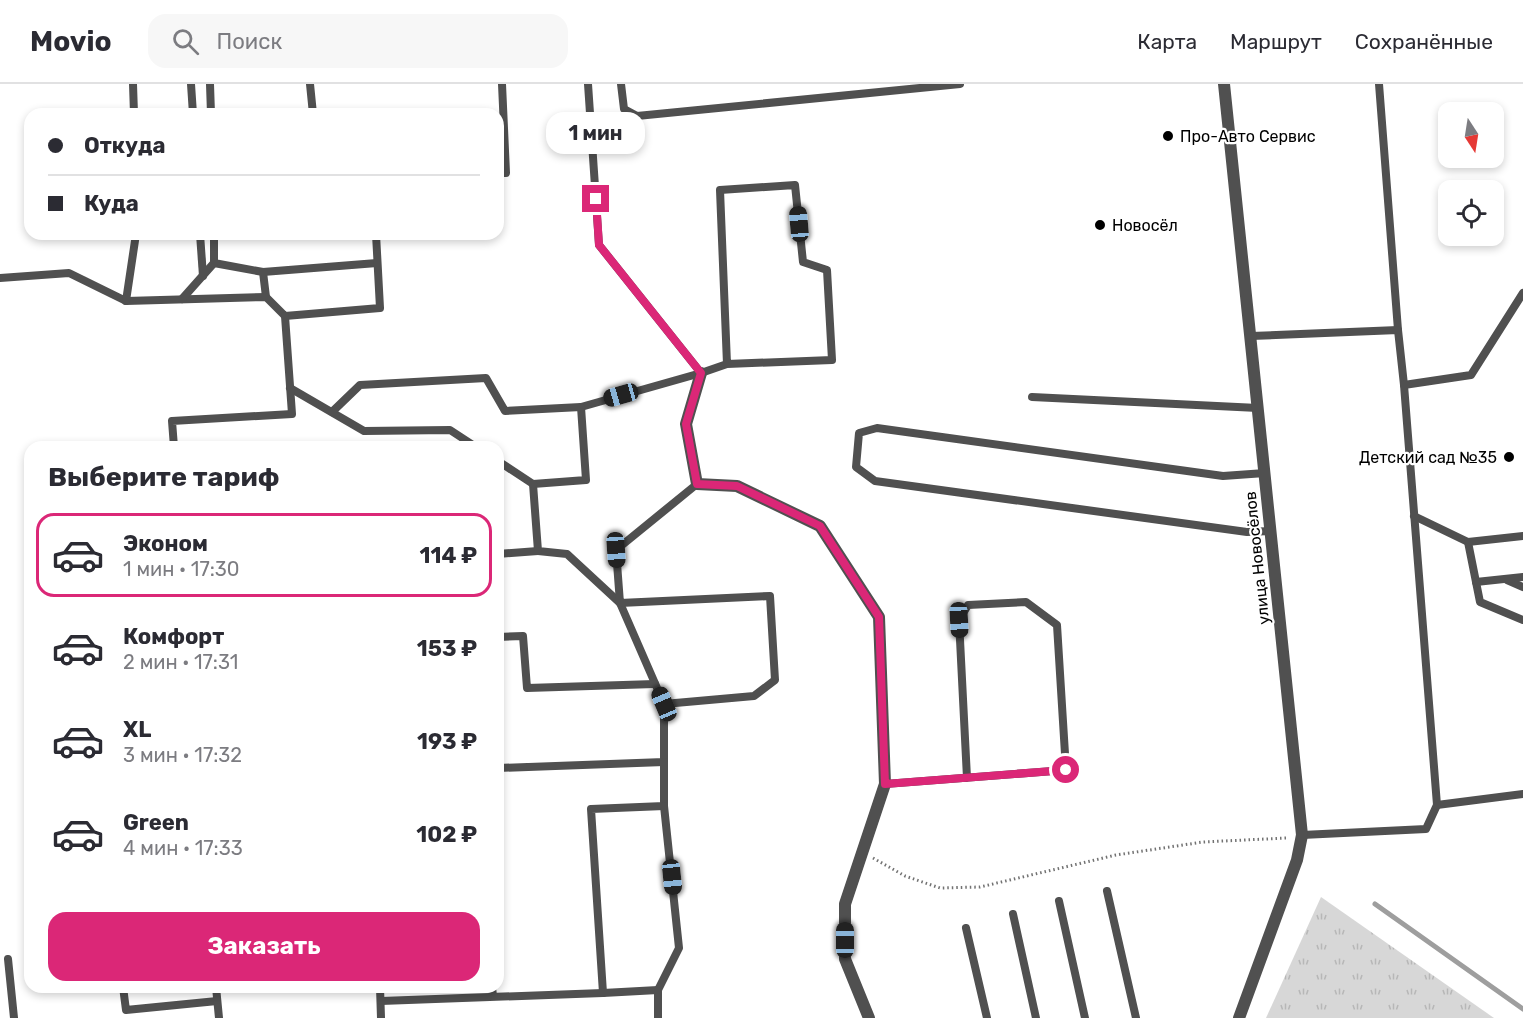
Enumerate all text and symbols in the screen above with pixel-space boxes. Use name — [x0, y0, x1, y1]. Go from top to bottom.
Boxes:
search box — [148, 14, 568, 68]
text: Movio — [30, 25, 112, 58]
icon: search — [169, 25, 202, 58]
text: Поиск — [217, 28, 282, 55]
text: Карта — [1137, 29, 1197, 54]
text: Маршрут — [1230, 29, 1322, 54]
text: Сохранённые — [1355, 29, 1493, 54]
north arrow — [1438, 102, 1504, 168]
map controls — [1438, 102, 1504, 246]
callout: 1 мин — [546, 112, 646, 154]
text: 1 мин — [568, 121, 623, 145]
place label: Про-Авто Сервис — [1180, 127, 1316, 146]
marker: Про-Авто Сервис — [1161, 129, 1175, 143]
text: Откуда — [84, 132, 166, 159]
button: locate — [1438, 180, 1504, 246]
route end — [582, 185, 609, 212]
text: Куда — [84, 190, 139, 217]
car — [788, 205, 810, 243]
place label: Новосёл — [1112, 216, 1178, 235]
marker: Новосёл — [1093, 218, 1107, 232]
car — [601, 381, 641, 409]
place label: Детский сад №35 — [1359, 448, 1497, 467]
marker: Детский сад №35 — [1502, 450, 1516, 464]
text: Выберите тариф — [48, 461, 279, 493]
street label: улица Новосёлов — [1241, 490, 1273, 626]
icon: car — [51, 528, 105, 582]
text: Эконом — [123, 530, 208, 557]
car — [606, 531, 626, 569]
text: 114 ₽ — [420, 542, 477, 569]
text: 1 мин · 17:30 — [123, 557, 240, 581]
car — [949, 602, 969, 638]
icon: car — [51, 621, 105, 675]
text: Комфорт — [123, 623, 224, 650]
text: 153 ₽ — [417, 635, 477, 662]
text: 2 мин · 17:31 — [123, 650, 238, 674]
car — [649, 684, 679, 724]
icon: car — [51, 714, 105, 768]
text: XL — [123, 716, 151, 743]
text: 193 ₽ — [417, 728, 477, 755]
text: 3 мин · 17:32 — [123, 743, 242, 767]
route start — [1052, 756, 1079, 783]
icon: car — [51, 807, 105, 861]
text: Green — [123, 809, 189, 836]
text: 102 ₽ — [416, 821, 477, 848]
text: 4 мин · 17:33 — [123, 836, 243, 860]
car — [661, 858, 683, 896]
button: Заказать — [48, 912, 480, 981]
car — [836, 922, 854, 958]

